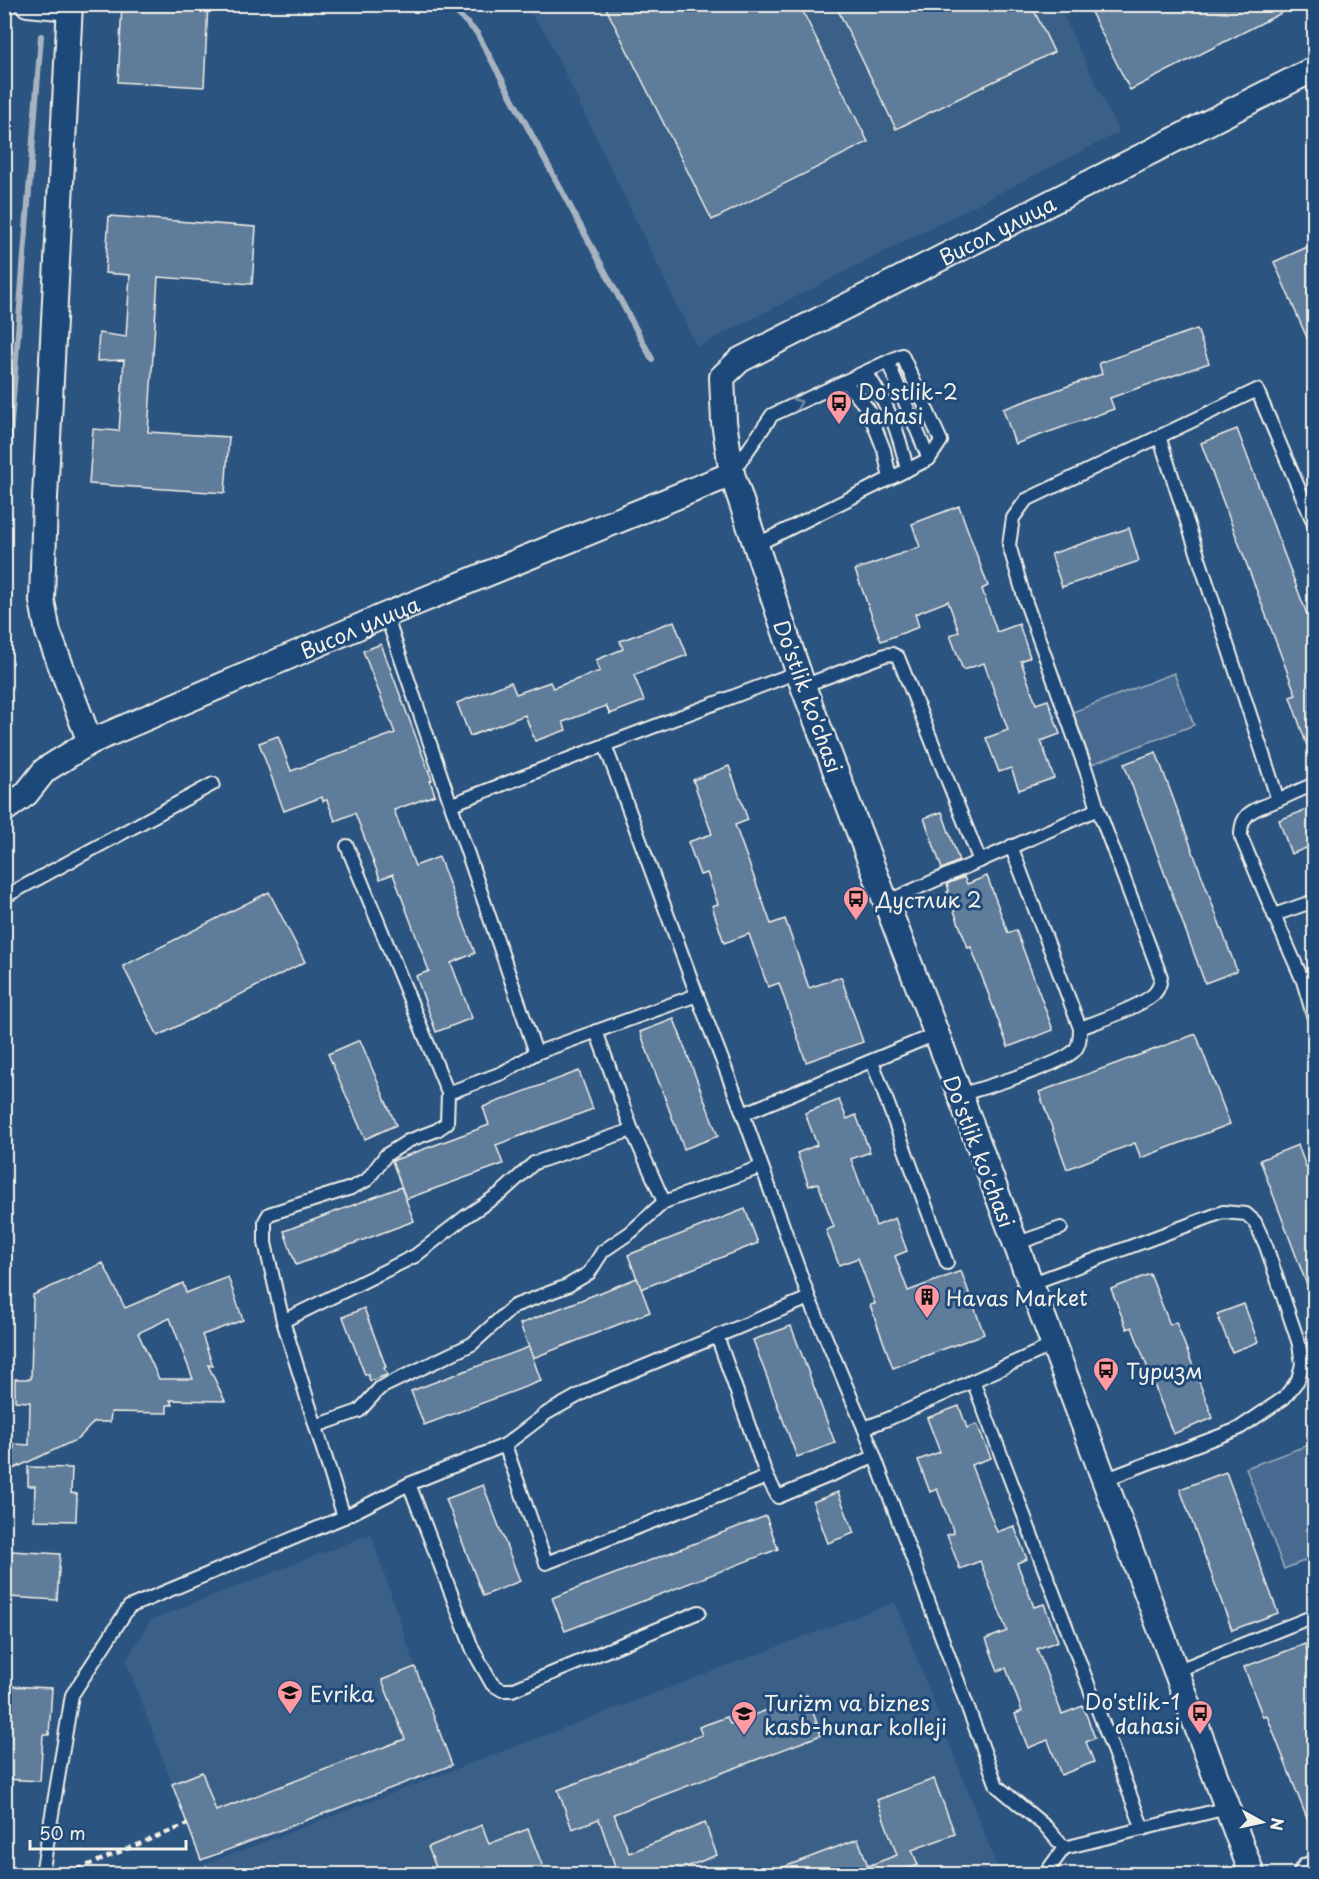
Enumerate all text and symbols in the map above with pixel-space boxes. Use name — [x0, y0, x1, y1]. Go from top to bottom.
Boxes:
street label: Висол улица — [933, 186, 1062, 273]
place label: Do'stlik-2 dahasi — [858, 375, 958, 431]
bus stop icon: Do'stlik-2 dahasi — [824, 388, 854, 426]
one-way arrow — [792, 398, 803, 410]
street label: Висол улица — [295, 587, 425, 666]
street label: Do'stlik ko'chasi — [766, 615, 852, 777]
place label: Дустлик 2 — [875, 883, 982, 915]
bus stop icon: Дустлик 2 — [841, 884, 871, 922]
street label: Do'stlik ko'chasi — [936, 1070, 1024, 1232]
place label: Havas Market — [946, 1281, 1088, 1313]
building icon: Havas Market — [912, 1282, 942, 1320]
place label: Туризм — [1126, 1354, 1203, 1386]
bus stop icon: Туризм — [1091, 1355, 1121, 1393]
place label: Evrika — [310, 1677, 375, 1709]
school or university icon: Evrika — [275, 1678, 305, 1716]
place label: Do'stlik-1 dahasi — [1085, 1685, 1180, 1741]
place label: Turizm va biznes kasb-hunar kolleji — [764, 1686, 947, 1742]
bus stop icon: Do'stlik-1 dahasi — [1185, 1698, 1215, 1736]
school or university icon: Turizm va biznes kasb-hunar kolleji — [729, 1699, 759, 1737]
north arrow — [1232, 1792, 1292, 1852]
scale bar — [30, 1813, 186, 1851]
text: N — [1265, 1816, 1291, 1832]
text: 50 m — [39, 1819, 86, 1846]

